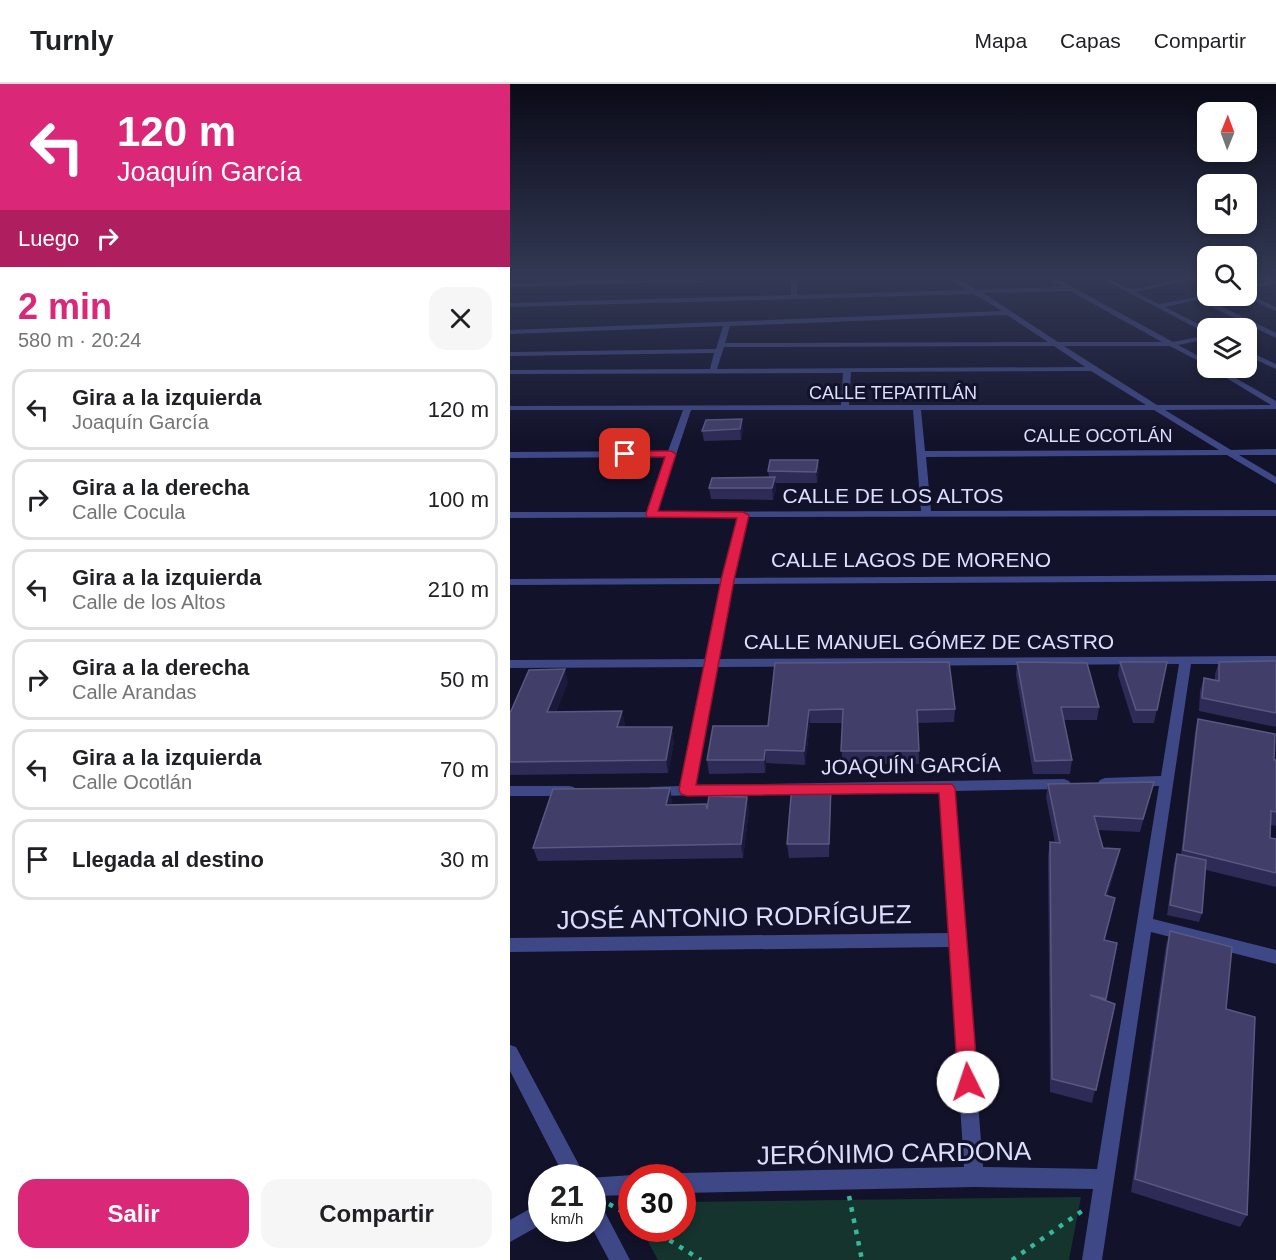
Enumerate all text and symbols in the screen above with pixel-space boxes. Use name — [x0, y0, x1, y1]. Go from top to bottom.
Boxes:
text: Turnly — [30, 25, 113, 56]
text: Mapa — [975, 29, 1027, 52]
text: Capas — [1060, 29, 1121, 52]
text: Compartir — [1154, 29, 1246, 52]
north arrow — [1197, 102, 1257, 162]
map controls — [1197, 102, 1257, 378]
icon: left — [18, 108, 96, 186]
text: 120 m — [117, 108, 236, 155]
text: Joaquín García — [117, 157, 302, 187]
button: sound — [1197, 174, 1257, 234]
icon: right — [91, 222, 124, 255]
text: Luego — [18, 226, 79, 251]
button: search — [1197, 246, 1257, 306]
text: 2 min — [18, 286, 112, 327]
button: close — [429, 287, 492, 350]
button: layers — [1197, 318, 1257, 378]
text: 580 m · 20:24 — [18, 329, 141, 351]
street label: CALLE TEPATITLÁN — [809, 383, 977, 403]
text: Gira a la izquierda — [72, 385, 262, 410]
icon: left — [21, 393, 54, 426]
text: 120 m — [428, 397, 489, 422]
text: Joaquín García — [72, 411, 209, 433]
street label: CALLE OCOTLÁN — [1023, 426, 1173, 446]
pin — [599, 428, 650, 479]
icon: arrive — [608, 437, 641, 470]
text: Gira a la derecha — [72, 475, 249, 500]
icon: right — [21, 483, 54, 516]
street label: CALLE DE LOS ALTOS — [783, 484, 1004, 507]
text: 100 m — [428, 487, 489, 512]
text: Calle Cocula — [72, 501, 185, 523]
street label: CALLE LAGOS DE MORENO — [771, 548, 1051, 571]
text: Gira a la izquierda — [72, 565, 262, 590]
icon: left — [21, 573, 54, 606]
text: 210 m — [428, 577, 489, 602]
text: Calle de los Altos — [72, 591, 225, 613]
street label: CALLE MANUEL GÓMEZ DE CASTRO — [744, 630, 1114, 653]
text: Gira a la derecha — [72, 655, 249, 680]
icon: right — [21, 663, 54, 696]
text: 50 m — [440, 667, 489, 692]
text: Calle Arandas — [72, 681, 197, 703]
text: Gira a la izquierda — [72, 745, 262, 770]
street label: JOAQUÍN GARCÍA — [821, 752, 1001, 779]
icon: left — [21, 753, 54, 786]
text: 70 m — [440, 757, 489, 782]
text: Calle Ocotlán — [72, 771, 192, 793]
icon: arrive — [21, 843, 54, 876]
text: Llegada al destino — [72, 847, 264, 872]
text: 30 m — [440, 847, 489, 872]
street label: JOSÉ ANTONIO RODRÍGUEZ — [556, 899, 912, 935]
position arrow — [936, 1050, 1000, 1114]
street label: JERÓNIMO CARDONA — [757, 1136, 1032, 1170]
speed limit sign: 30 — [618, 1164, 696, 1242]
button: Salir — [18, 1179, 249, 1248]
button: Compartir — [261, 1179, 492, 1248]
text: 21 — [550, 1179, 584, 1212]
text: km/h — [551, 1210, 583, 1227]

